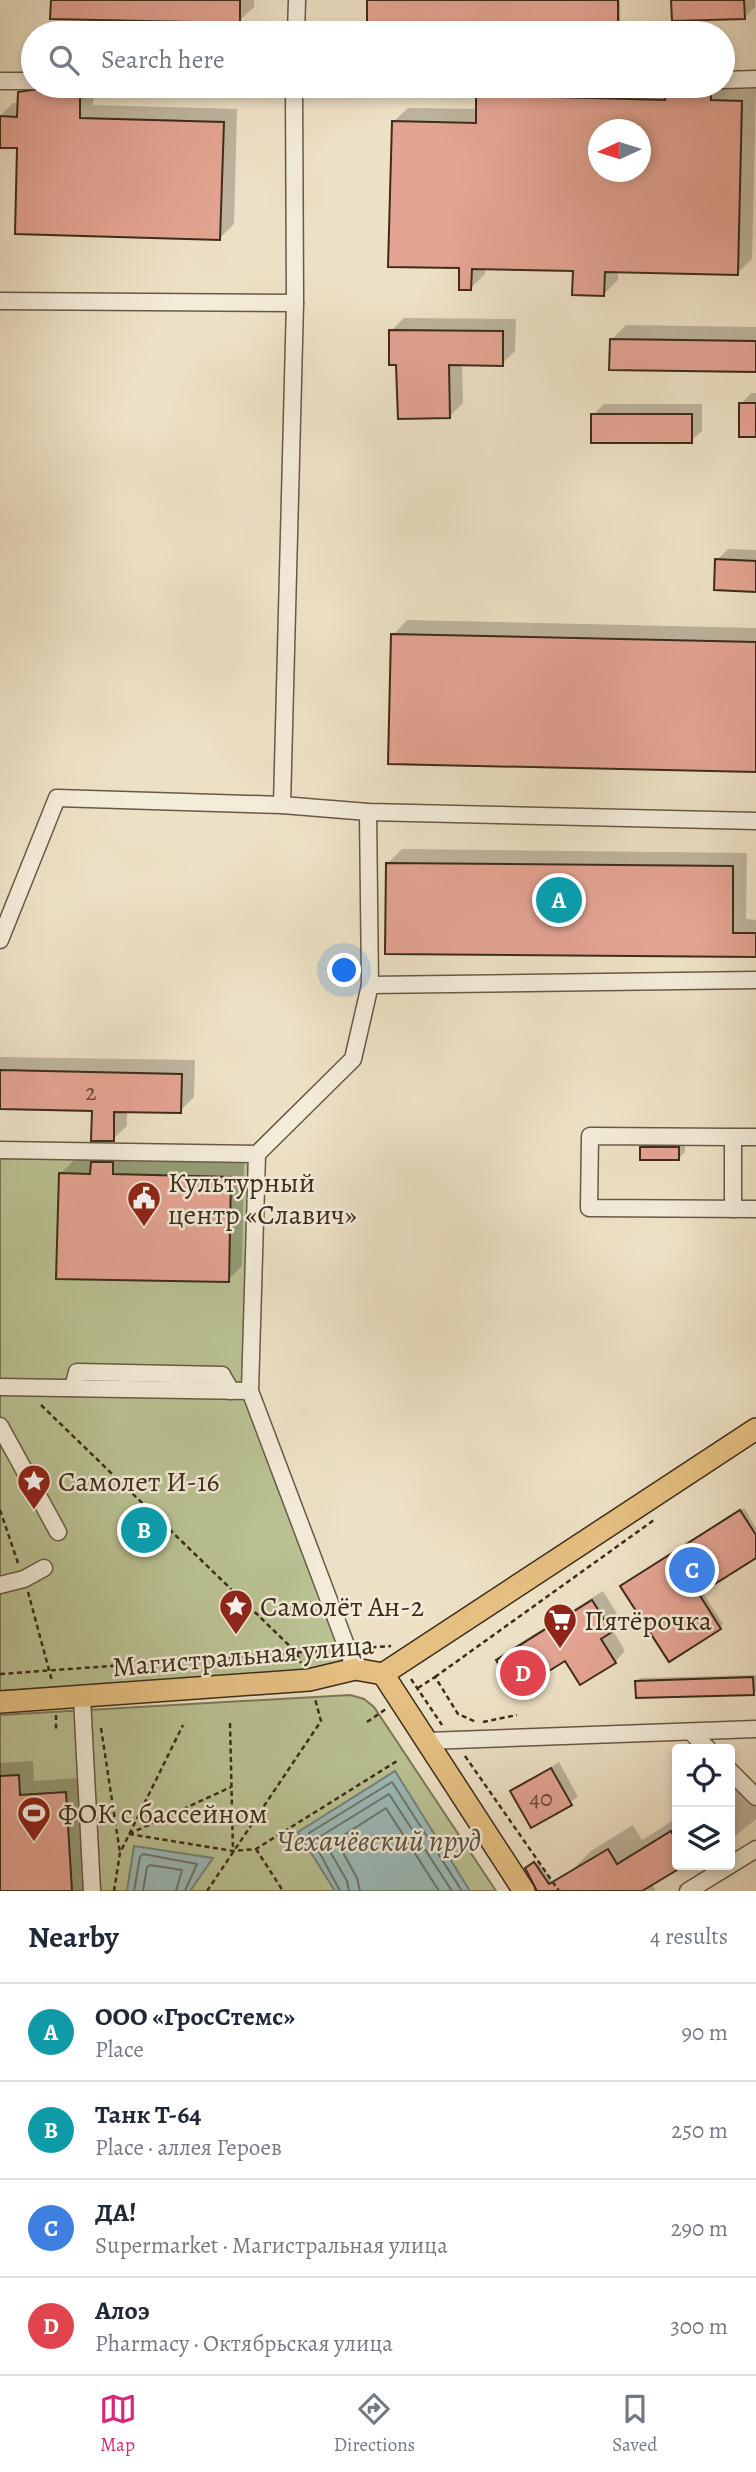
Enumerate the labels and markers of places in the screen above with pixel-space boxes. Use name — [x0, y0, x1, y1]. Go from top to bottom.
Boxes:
pin: A — [536, 874, 582, 926]
place label: Культурный центр «Славич» — [168, 1164, 357, 1234]
public building icon: Культурный центр «Славич» — [125, 1179, 163, 1228]
place icon: Самолет И-16 — [15, 1462, 53, 1511]
place label: Самолет И-16 — [58, 1463, 219, 1501]
pin: B — [121, 1504, 167, 1556]
pin: C — [669, 1544, 715, 1596]
place icon: Самолёт Ан-2 — [217, 1587, 255, 1636]
place label: Самолёт Ан-2 — [260, 1588, 424, 1626]
supermarket icon: Пятёрочка — [541, 1601, 579, 1650]
place label: Пятёрочка — [584, 1602, 712, 1640]
pin: D — [500, 1647, 546, 1699]
sports icon: ФОК с бассейном — [15, 1794, 53, 1843]
place label: ФОК с бассейном — [58, 1795, 268, 1833]

